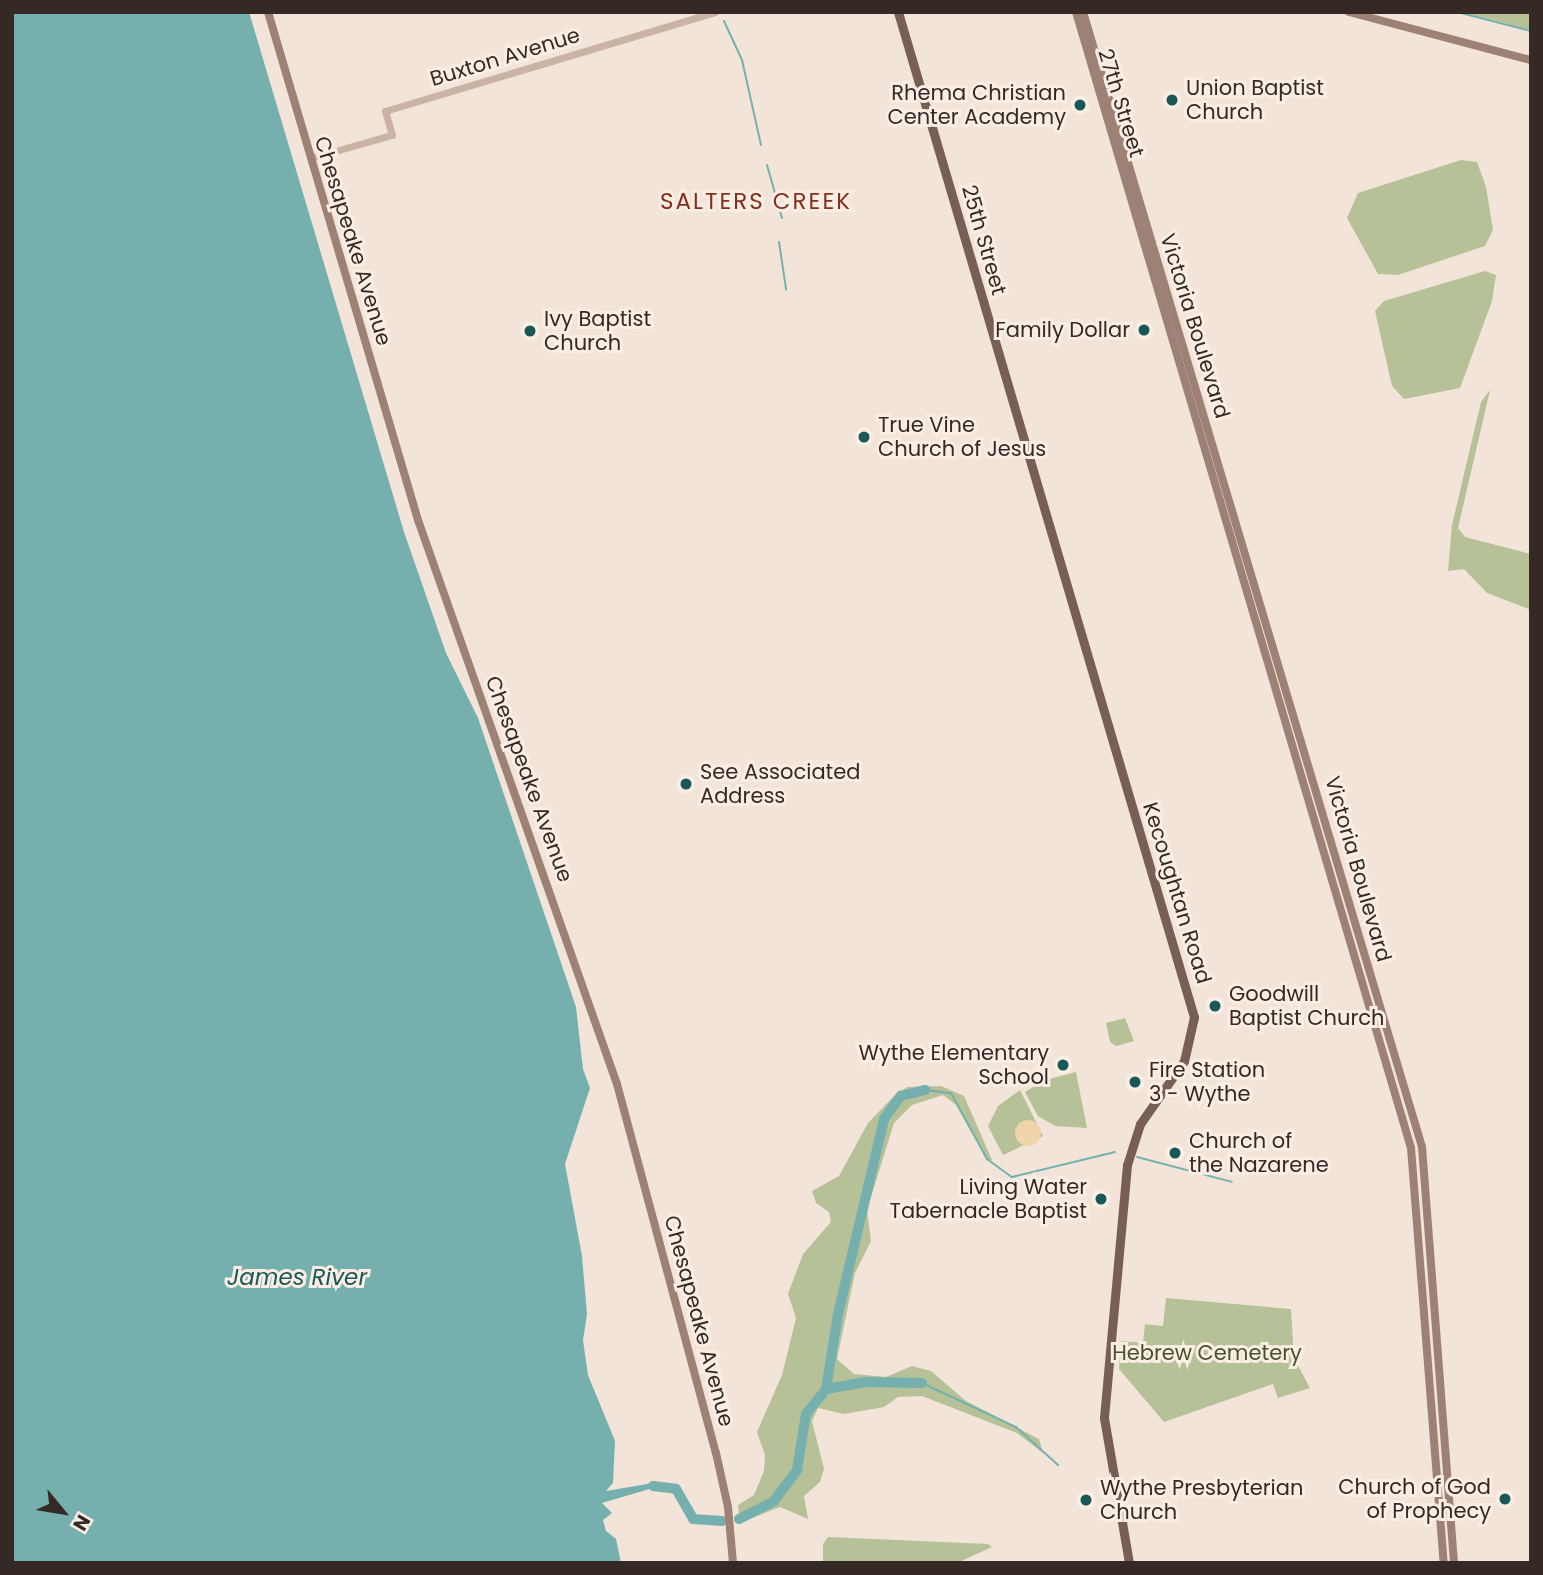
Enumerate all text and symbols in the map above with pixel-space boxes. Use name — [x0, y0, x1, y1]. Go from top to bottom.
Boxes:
street label: Buxton Avenue — [427, 22, 583, 92]
street label: 27th Street — [1093, 46, 1149, 160]
place label: Union Baptist Church — [1186, 75, 1324, 125]
place label: Rhema Christian Center Academy — [887, 80, 1066, 130]
marker: Union Baptist Church — [1164, 92, 1180, 108]
marker: Rhema Christian Center Academy — [1072, 97, 1088, 113]
street label: Chesapeake Avenue — [309, 133, 397, 349]
street label: 25th Street — [956, 182, 1012, 298]
district label: SALTERS CREEK — [662, 187, 850, 215]
street label: Victoria Boulevard — [1155, 231, 1235, 421]
place label: Ivy Baptist Church — [544, 306, 651, 356]
place label: Family Dollar — [995, 317, 1130, 343]
marker: Family Dollar — [1136, 322, 1152, 338]
marker: Ivy Baptist Church — [522, 323, 538, 339]
place label: True Vine Church of Jesus — [878, 412, 1046, 462]
marker: True Vine Church of Jesus — [856, 429, 872, 445]
street label: Chesapeake Avenue — [480, 672, 578, 886]
place label: See Associated Address — [700, 759, 860, 809]
street label: Victoria Boulevard — [1319, 773, 1397, 965]
marker: See Associated Address — [678, 776, 694, 792]
street label: Kecoughtan Road — [1137, 799, 1217, 987]
place label: Goodwill Baptist Church — [1229, 981, 1384, 1031]
marker: Goodwill Baptist Church — [1207, 998, 1223, 1014]
place label: Wythe Elementary School — [858, 1040, 1049, 1090]
marker: Wythe Elementary School — [1055, 1057, 1071, 1073]
place label: Fire Station 3 - Wythe — [1149, 1057, 1265, 1107]
marker: Fire Station 3 - Wythe — [1127, 1074, 1143, 1090]
place label: Church of the Nazarene — [1189, 1128, 1329, 1178]
marker: Church of the Nazarene — [1167, 1145, 1183, 1161]
place label: Living Water Tabernacle Baptist — [890, 1174, 1087, 1224]
marker: Living Water Tabernacle Baptist — [1093, 1191, 1109, 1207]
street label: Chesapeake Avenue — [659, 1213, 739, 1429]
water label: James River — [227, 1263, 367, 1291]
park label: Hebrew Cemetery — [1112, 1340, 1302, 1366]
place label: Church of God of Prophecy — [1338, 1474, 1491, 1524]
place label: Wythe Presbyterian Church — [1100, 1475, 1303, 1525]
north arrow — [28, 1477, 98, 1547]
marker: Church of God of Prophecy — [1497, 1491, 1513, 1507]
marker: Wythe Presbyterian Church — [1078, 1492, 1094, 1508]
text: N — [66, 1510, 97, 1536]

